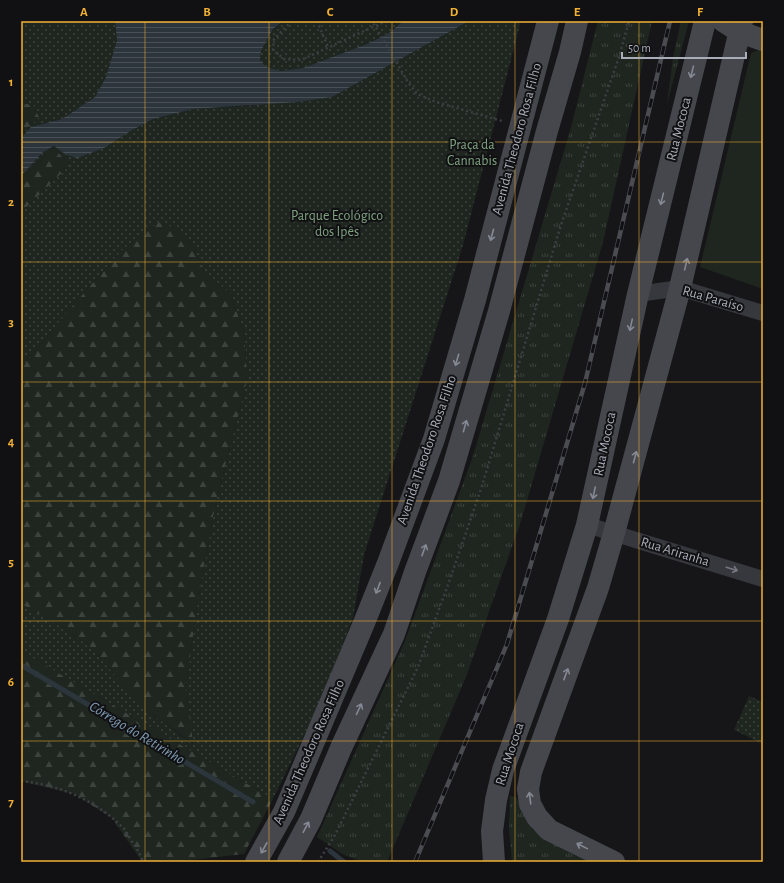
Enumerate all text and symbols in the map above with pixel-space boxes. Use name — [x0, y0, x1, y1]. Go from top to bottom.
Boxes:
text: A — [80, 6, 88, 19]
text: B — [203, 6, 211, 19]
text: C — [327, 6, 334, 19]
text: D — [450, 6, 459, 19]
text: E — [574, 6, 581, 19]
text: F — [697, 6, 704, 19]
scale bar — [622, 34, 746, 60]
text: 50 m — [628, 42, 651, 54]
street label: Avenida Theodoro Rosa Filho — [490, 61, 544, 217]
one-way arrow — [688, 66, 696, 79]
text: 1 — [9, 76, 13, 89]
street label: Rua Mococa — [664, 95, 694, 162]
park label: Praça da Cannabis — [447, 138, 497, 168]
one-way arrow — [657, 192, 665, 205]
text: 2 — [8, 196, 14, 209]
park label: Parque Ecológico dos Ipês — [291, 209, 383, 239]
one-way arrow — [488, 228, 495, 241]
one-way arrow — [683, 257, 690, 270]
street label: Rua Paraíso — [681, 284, 745, 314]
text: 3 — [8, 316, 14, 329]
one-way arrow — [627, 318, 635, 331]
one-way arrow — [453, 353, 460, 366]
street label: Avenida Theodoro Rosa Filho — [395, 373, 459, 526]
street label: Rua Mococa — [591, 410, 619, 477]
one-way arrow — [462, 420, 469, 433]
text: 4 — [8, 436, 15, 449]
one-way arrow — [632, 451, 639, 464]
one-way arrow — [590, 486, 598, 499]
street label: Rua Ariranha — [639, 535, 711, 569]
one-way arrow — [420, 544, 428, 556]
text: 5 — [8, 556, 14, 569]
one-way arrow — [725, 566, 738, 573]
one-way arrow — [373, 582, 381, 594]
one-way arrow — [563, 669, 571, 681]
text: 6 — [8, 676, 14, 689]
street label: Avenida Theodoro Rosa Filho — [271, 677, 347, 826]
water label: Córrego do Retirinho — [87, 699, 187, 767]
one-way arrow — [356, 703, 363, 715]
street label: Rua Mococa — [493, 720, 527, 787]
one-way arrow — [526, 792, 533, 805]
text: 7 — [8, 796, 14, 809]
one-way arrow — [303, 822, 310, 834]
one-way arrow — [259, 842, 267, 854]
one-way arrow — [576, 842, 588, 849]

